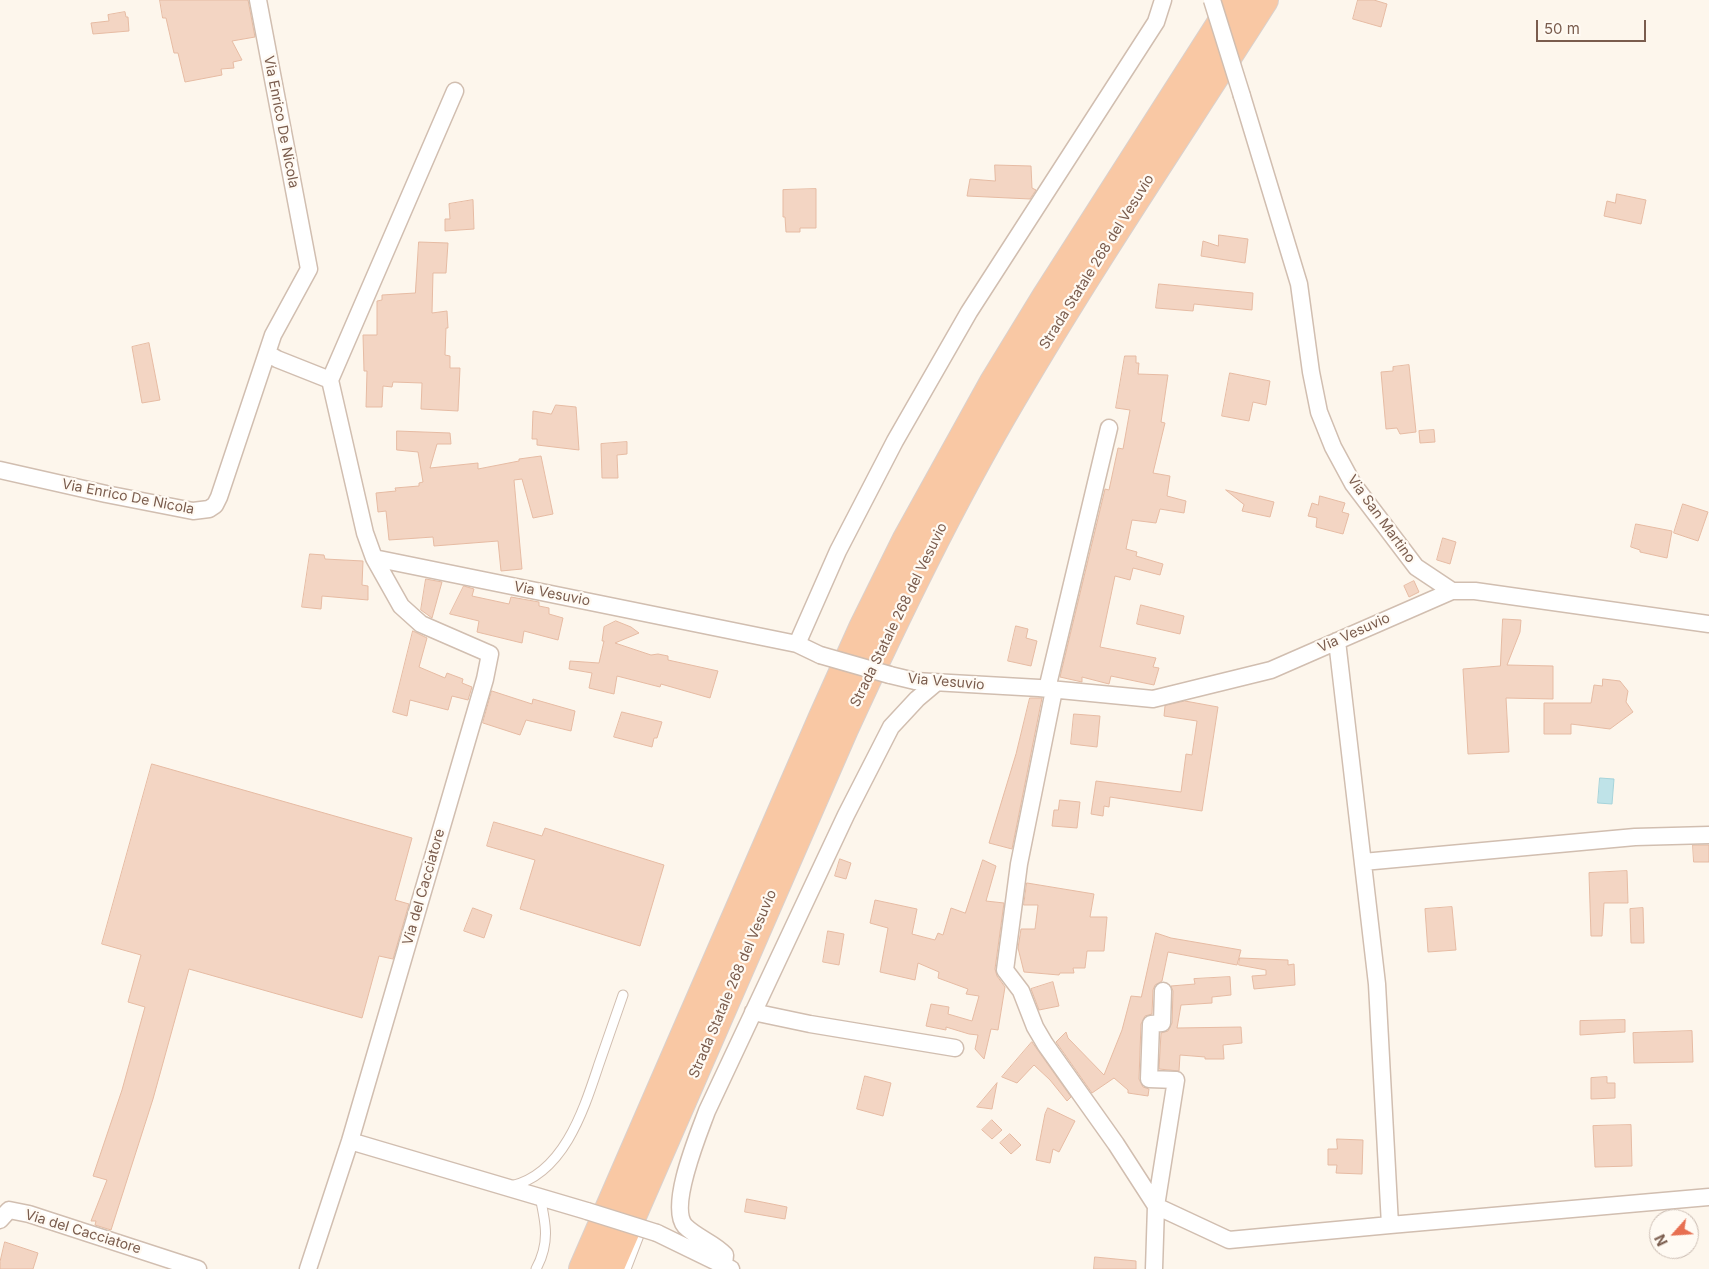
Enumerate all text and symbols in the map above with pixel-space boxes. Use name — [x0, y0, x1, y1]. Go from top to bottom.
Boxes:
scale bar — [1539, 10, 1649, 42]
text: 50 m — [1544, 19, 1580, 38]
street label: Via Enrico De Nicola — [260, 54, 302, 190]
street label: Strada Statale 268 del Vesuvio — [1036, 172, 1158, 352]
street label: Via San Martino — [1343, 472, 1419, 566]
street label: Via Enrico De Nicola — [60, 476, 196, 518]
street label: Strada Statale 268 del Vesuvio — [847, 520, 951, 710]
street label: Via Vesuvio — [512, 578, 592, 610]
street label: Via Vesuvio — [1315, 610, 1393, 656]
street label: Via Vesuvio — [907, 670, 985, 694]
street label: Via del Cacciatore — [399, 827, 449, 947]
street label: Strada Statale 268 del Vesuvio — [686, 887, 780, 1081]
street label: Via del Cacciatore — [23, 1206, 143, 1258]
north arrow — [1649, 1209, 1699, 1259]
text: N — [1651, 1232, 1671, 1249]

